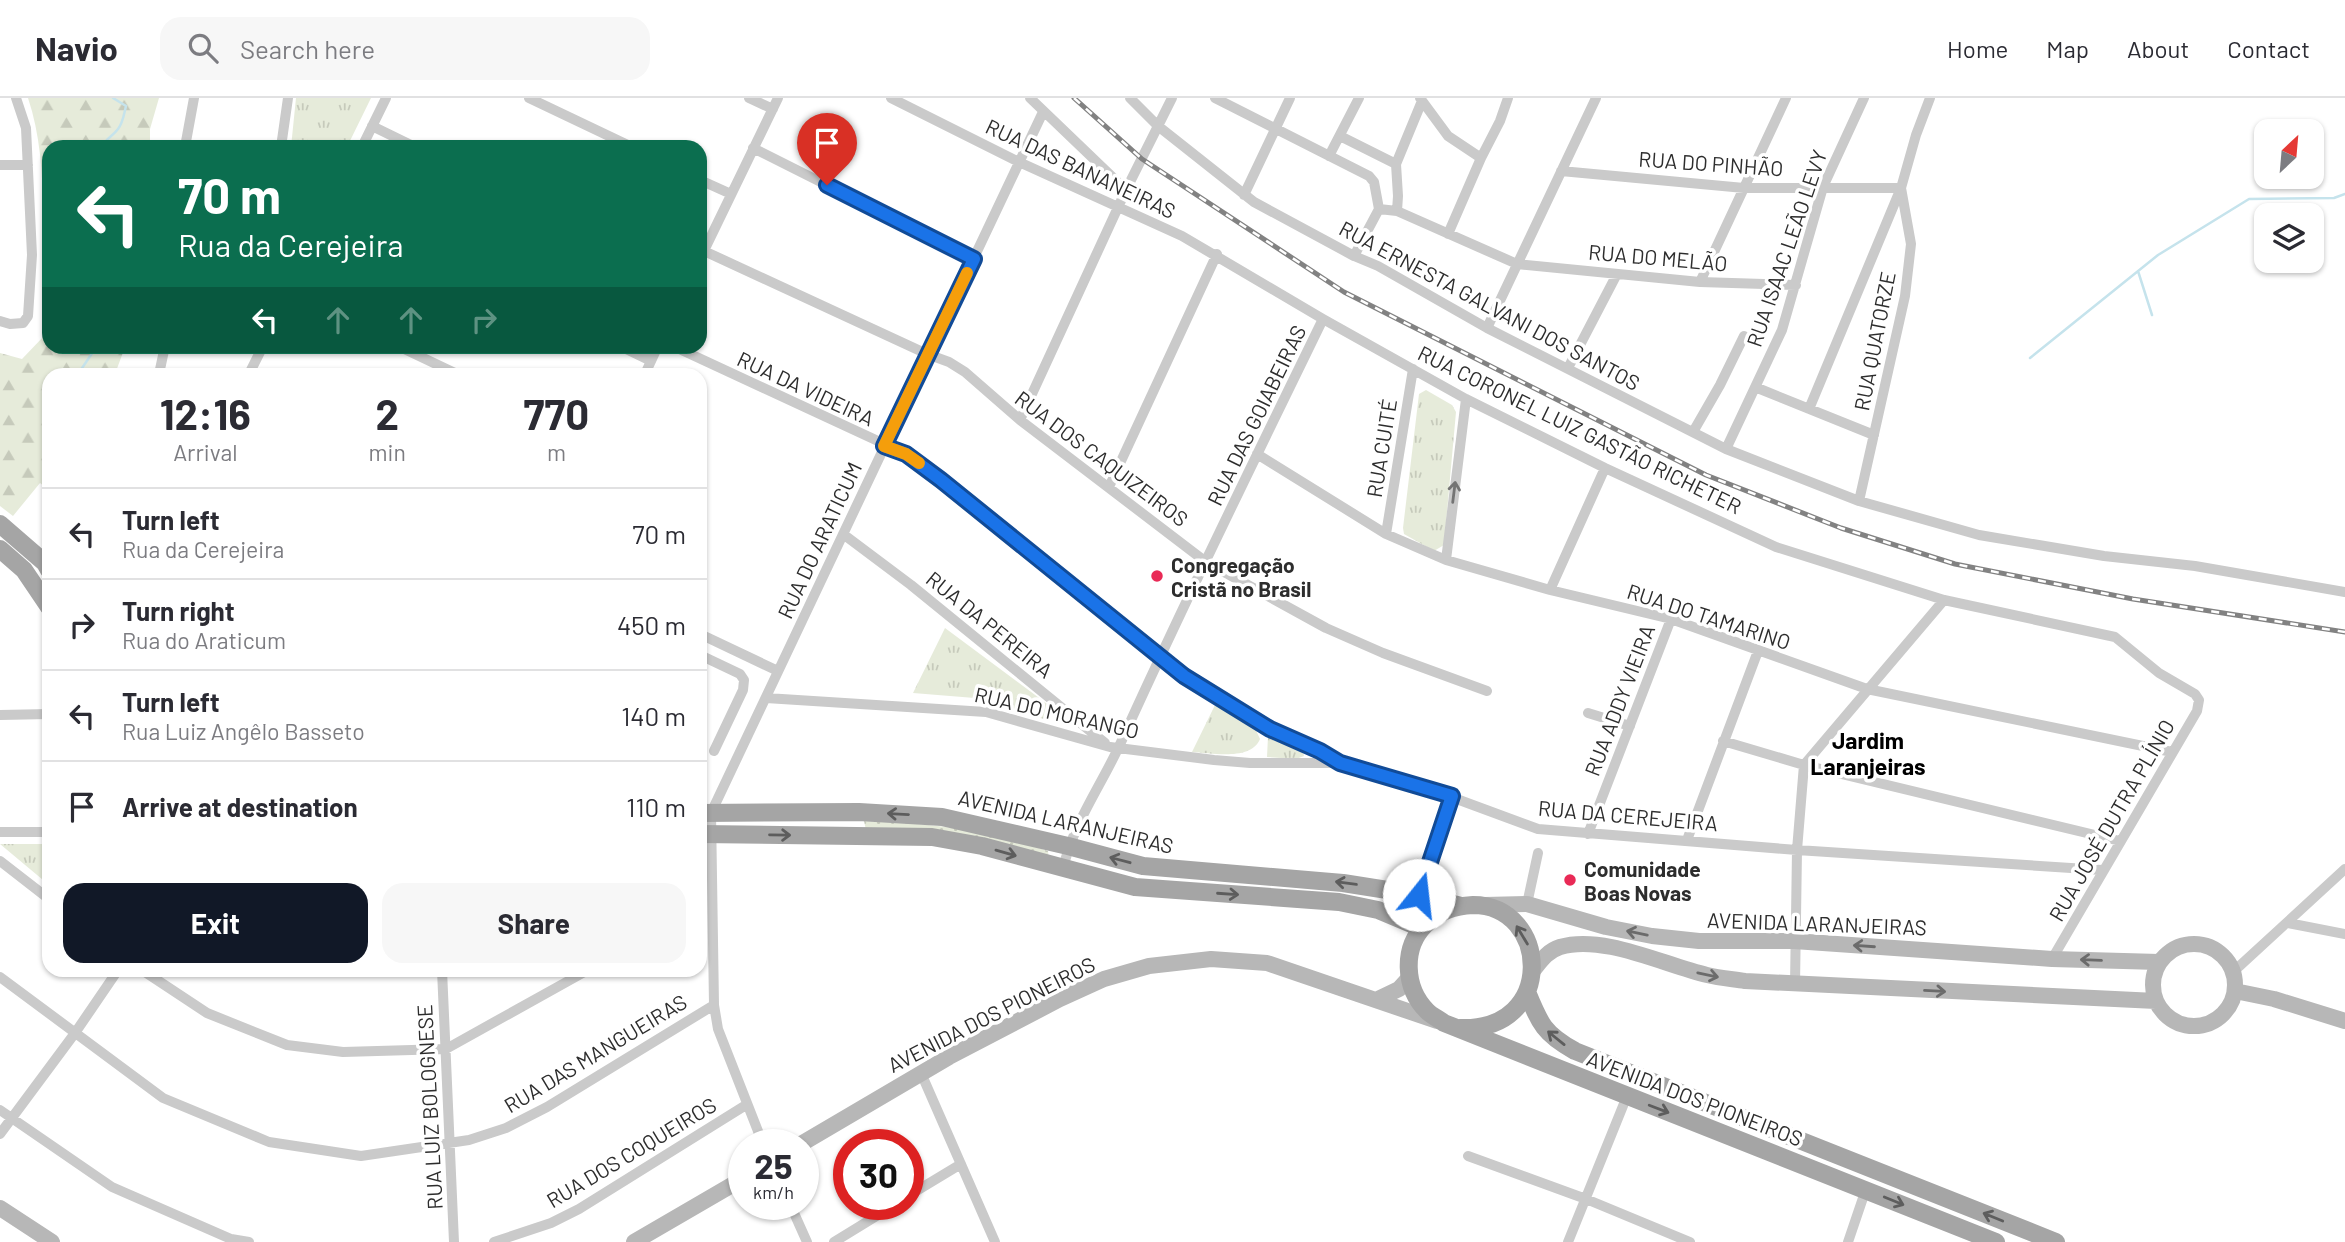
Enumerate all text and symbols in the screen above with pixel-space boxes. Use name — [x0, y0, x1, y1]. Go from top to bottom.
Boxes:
search box — [160, 17, 650, 80]
text: Navio — [35, 28, 118, 68]
icon: search — [184, 29, 222, 67]
text: Search here — [240, 33, 375, 64]
text: Home — [1947, 34, 2008, 63]
text: Map — [2046, 34, 2089, 63]
text: About — [2127, 34, 2189, 63]
text: Contact — [2227, 34, 2310, 63]
pin — [797, 113, 857, 185]
street label: RUA DAS BANANEIRAS — [982, 113, 1180, 223]
north arrow — [2254, 119, 2324, 189]
map controls — [2254, 119, 2324, 273]
icon: arrive — [808, 124, 846, 162]
street label: RUA DO PINHÃO — [1638, 145, 1784, 181]
street label: RUA ISAAC LEÃO LEVY — [1741, 146, 1831, 350]
text: 70 m — [178, 165, 281, 224]
icon: left — [63, 168, 154, 259]
button: layers — [2254, 203, 2324, 273]
street label: RUA ERNESTA GALVANI DOS SANTOS — [1335, 215, 1645, 395]
text: Rua da Cerejeira — [178, 225, 404, 263]
street label: RUA DO MELÃO — [1587, 238, 1729, 276]
street label: RUA QUATORZE — [1848, 269, 1900, 413]
icon: left — [246, 301, 284, 339]
icon: ahead — [319, 301, 357, 339]
icon: ahead — [392, 301, 430, 339]
icon: right — [465, 301, 503, 339]
street label: RUA DAS GOIABEIRAS — [1201, 321, 1311, 509]
street label: RUA CORONEL LUIZ GASTÃO RICHETER — [1414, 340, 1746, 518]
street label: RUA DA VIDEIRA — [734, 345, 879, 431]
street label: RUA DOS CAQUIZEIROS — [1011, 385, 1193, 531]
text: 12:16 — [160, 388, 251, 438]
text: 2 — [375, 388, 399, 438]
text: 770 — [524, 388, 589, 438]
street label: RUA CUITÉ — [1361, 397, 1401, 499]
text: Arrival — [173, 438, 237, 466]
text: min — [369, 438, 406, 466]
text: m — [547, 438, 566, 466]
street label: RUA DO ARATICUM — [772, 458, 866, 622]
one-way arrow — [1448, 481, 1461, 504]
text: Turn left — [122, 504, 220, 535]
icon: left — [63, 515, 101, 553]
text: 70 m — [632, 518, 686, 549]
text: Rua da Cerejeira — [122, 535, 284, 563]
place label: Congregação Cristã no Brasil — [1171, 552, 1311, 601]
street label: RUA DA PEREIRA — [922, 565, 1058, 683]
marker: Congregação Cristã no Brasil — [1149, 568, 1165, 584]
street label: RUA DO TAMARINO — [1624, 578, 1794, 654]
text: Turn right — [122, 595, 235, 626]
icon: right — [63, 606, 101, 644]
text: 450 m — [617, 609, 686, 640]
street label: RUA ADDY VIEIRA — [1579, 621, 1659, 779]
text: Rua do Araticum — [122, 626, 286, 654]
street label: RUA DO MORANGO — [972, 681, 1142, 743]
text: Turn left — [122, 686, 220, 717]
icon: left — [63, 697, 101, 735]
text: 140 m — [621, 700, 686, 731]
street label: RUA JOSÉ DUTRA PLÍNIO — [2043, 715, 2179, 925]
text: Rua Luiz Angêlo Basseto — [122, 717, 365, 745]
district label: Jardim Laranjeiras — [1810, 726, 1926, 780]
street label: AVENIDA LARANJEIRAS — [956, 784, 1176, 858]
icon: arrive — [63, 788, 101, 826]
text: Arrive at destination — [122, 791, 358, 822]
text: 110 m — [626, 791, 686, 822]
street label: RUA DA CEREJEIRA — [1537, 795, 1719, 835]
one-way arrow — [887, 807, 910, 820]
one-way arrow — [768, 828, 791, 842]
one-way arrow — [994, 847, 1016, 860]
one-way arrow — [1109, 853, 1132, 866]
place label: Comunidade Boas Novas — [1584, 856, 1701, 905]
position arrow — [1382, 858, 1456, 932]
marker: Comunidade Boas Novas — [1562, 872, 1578, 888]
one-way arrow — [1335, 877, 1358, 890]
button: Exit — [63, 883, 368, 963]
button: Share — [382, 883, 686, 963]
one-way arrow — [1217, 888, 1239, 901]
street label: AVENIDA LARANJEIRAS — [1707, 907, 1927, 939]
one-way arrow — [1515, 926, 1529, 946]
one-way arrow — [1626, 926, 1649, 940]
one-way arrow — [1853, 939, 1876, 952]
street label: AVENIDA DOS PIONEIROS — [883, 951, 1099, 1077]
one-way arrow — [2080, 953, 2103, 967]
one-way arrow — [1696, 968, 1719, 982]
one-way arrow — [1923, 985, 1945, 998]
street label: RUA DAS MANGUEIRAS — [499, 989, 691, 1117]
street label: RUA LUIZ BOLOGNESE — [411, 1004, 447, 1210]
one-way arrow — [1547, 1030, 1565, 1046]
street label: AVENIDA DOS PIONEIROS — [1584, 1045, 1806, 1151]
street label: RUA DOS COQUEIROS — [542, 1091, 720, 1213]
one-way arrow — [1648, 1103, 1670, 1116]
speed limit sign: 30 — [833, 1129, 924, 1220]
text: 25 — [754, 1144, 793, 1186]
text: km/h — [753, 1181, 794, 1203]
one-way arrow — [1883, 1195, 1904, 1208]
one-way arrow — [1982, 1209, 2004, 1222]

